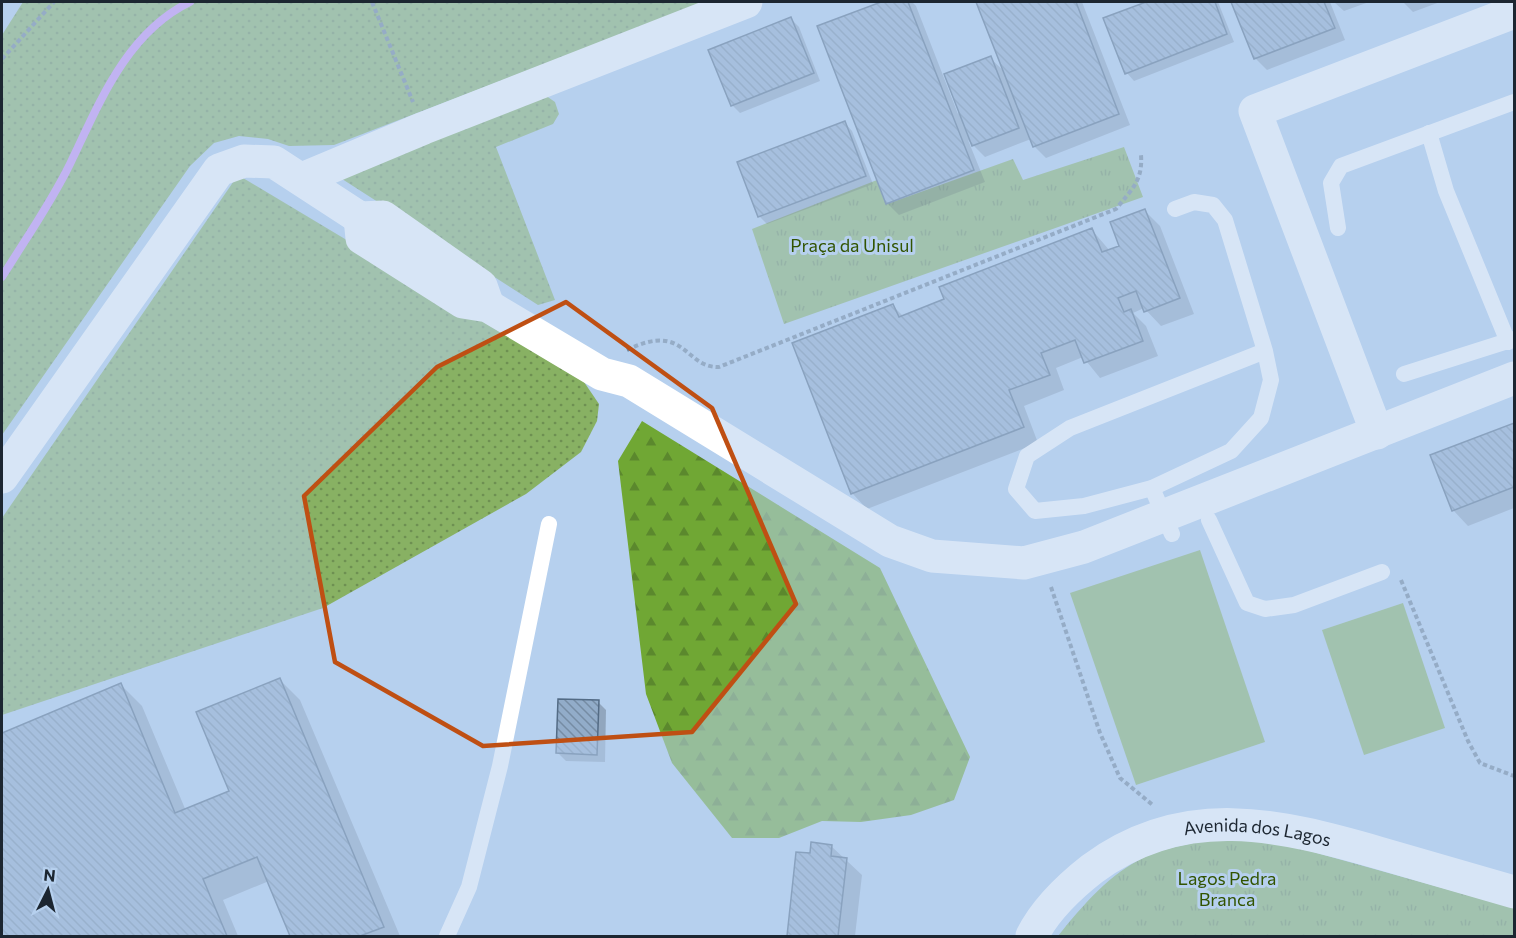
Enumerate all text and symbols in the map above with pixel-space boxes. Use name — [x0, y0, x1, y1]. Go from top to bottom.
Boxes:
park label: Praça da Unisul — [790, 234, 914, 256]
street label: Avenida dos Lagos — [1182, 814, 1333, 850]
north arrow — [18, 860, 78, 920]
text: N — [43, 865, 57, 885]
park label: Lagos Pedra Branca — [1178, 867, 1276, 910]

